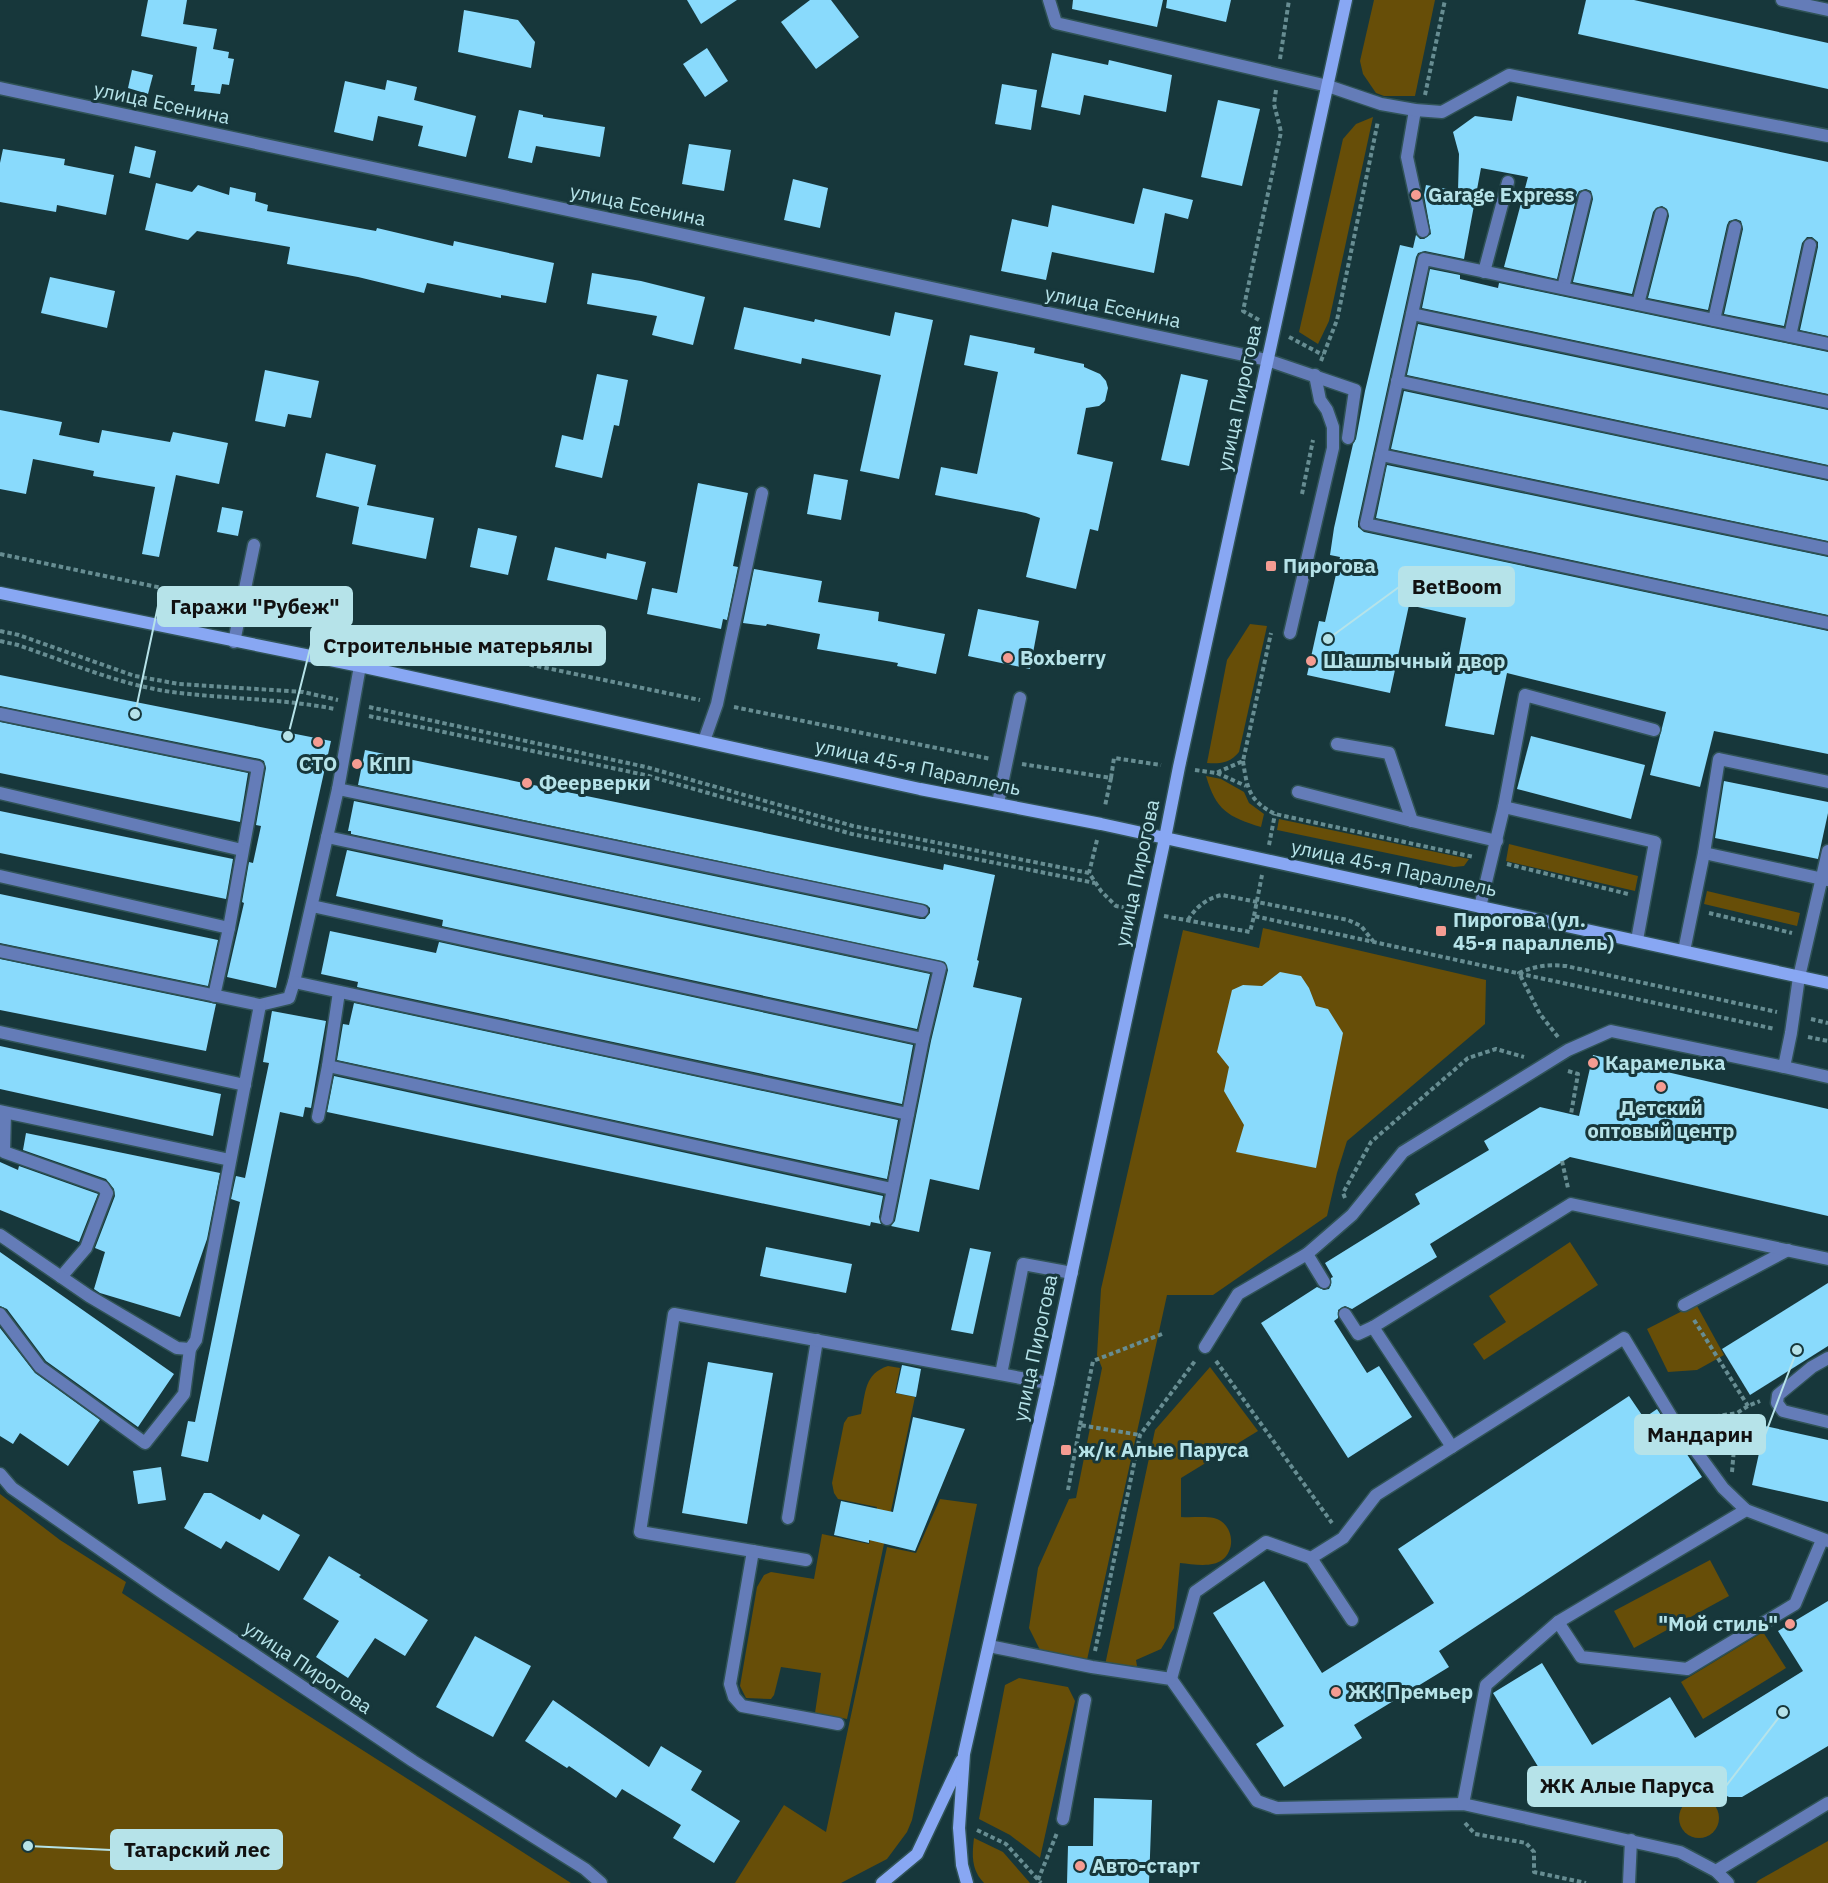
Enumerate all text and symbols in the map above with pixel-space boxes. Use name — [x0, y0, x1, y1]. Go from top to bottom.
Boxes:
street label: улица Есенина — [92, 75, 233, 130]
street label: улица Есенина — [568, 177, 709, 232]
place label: Garage Express — [1428, 181, 1575, 208]
marker: Garage Express — [1409, 188, 1423, 202]
street label: улица Есенина — [1043, 279, 1184, 334]
street label: улица Пирогова — [1210, 322, 1267, 474]
place label: Пирогова — [1283, 552, 1376, 579]
marker: Пирогова — [1264, 559, 1278, 573]
callout: BetBoom — [1399, 567, 1514, 606]
text: BetBoom — [1412, 572, 1502, 600]
callout: Гаражи "Рубеж" — [158, 587, 352, 626]
text: Гаражи "Рубеж" — [170, 592, 340, 620]
callout: Строительные матерьялы — [311, 626, 605, 665]
text: Строительные матерьялы — [323, 631, 593, 659]
place label: Boxberry — [1020, 644, 1106, 671]
place label: Шашлычный двор — [1323, 647, 1505, 674]
marker: Boxberry — [1001, 651, 1015, 665]
marker: Шашлычный двор — [1304, 654, 1318, 668]
street label: улица 45-я Параллель — [813, 731, 1024, 802]
marker: СТО — [311, 735, 325, 749]
place label: СТО — [299, 750, 337, 777]
place label: КПП — [369, 750, 411, 777]
marker: КПП — [350, 757, 364, 771]
place label: Феерверки — [539, 769, 651, 796]
marker: Феерверки — [520, 776, 534, 790]
street label: улица Пирогова — [1108, 797, 1165, 949]
street label: улица 45-я Параллель — [1289, 832, 1500, 903]
place label: Пирогова (ул. 45-я параллель) — [1453, 906, 1614, 956]
marker: Пирогова (ул. 45-я параллель) — [1434, 924, 1448, 938]
place label: Карамелька — [1605, 1049, 1726, 1076]
marker: Карамелька — [1586, 1056, 1600, 1070]
marker: Детский оптовый центр — [1654, 1080, 1668, 1094]
place label: Детский оптовый центр — [1588, 1094, 1734, 1144]
street label: улица Пирогова — [1006, 1272, 1063, 1424]
callout: Мандарин — [1635, 1415, 1765, 1454]
text: Мандарин — [1647, 1420, 1753, 1448]
place label: ж/к Алые Паруса — [1078, 1436, 1249, 1463]
marker: ж/к Алые Паруса — [1059, 1443, 1073, 1457]
place label: "Мой стиль" — [1658, 1610, 1778, 1637]
street label: улица Пирогова — [239, 1614, 378, 1720]
marker: "Мой стиль" — [1783, 1617, 1797, 1631]
place label: ЖК Премьер — [1348, 1678, 1473, 1705]
marker: ЖК Премьер — [1329, 1685, 1343, 1699]
callout: ЖК Алые Паруса — [1528, 1767, 1726, 1806]
text: ЖК Алые Паруса — [1540, 1771, 1714, 1799]
callout: Татарский лес — [111, 1830, 282, 1869]
text: Татарский лес — [124, 1835, 271, 1863]
place label: Авто-старт — [1092, 1852, 1200, 1879]
marker: Авто-старт — [1073, 1859, 1087, 1873]

